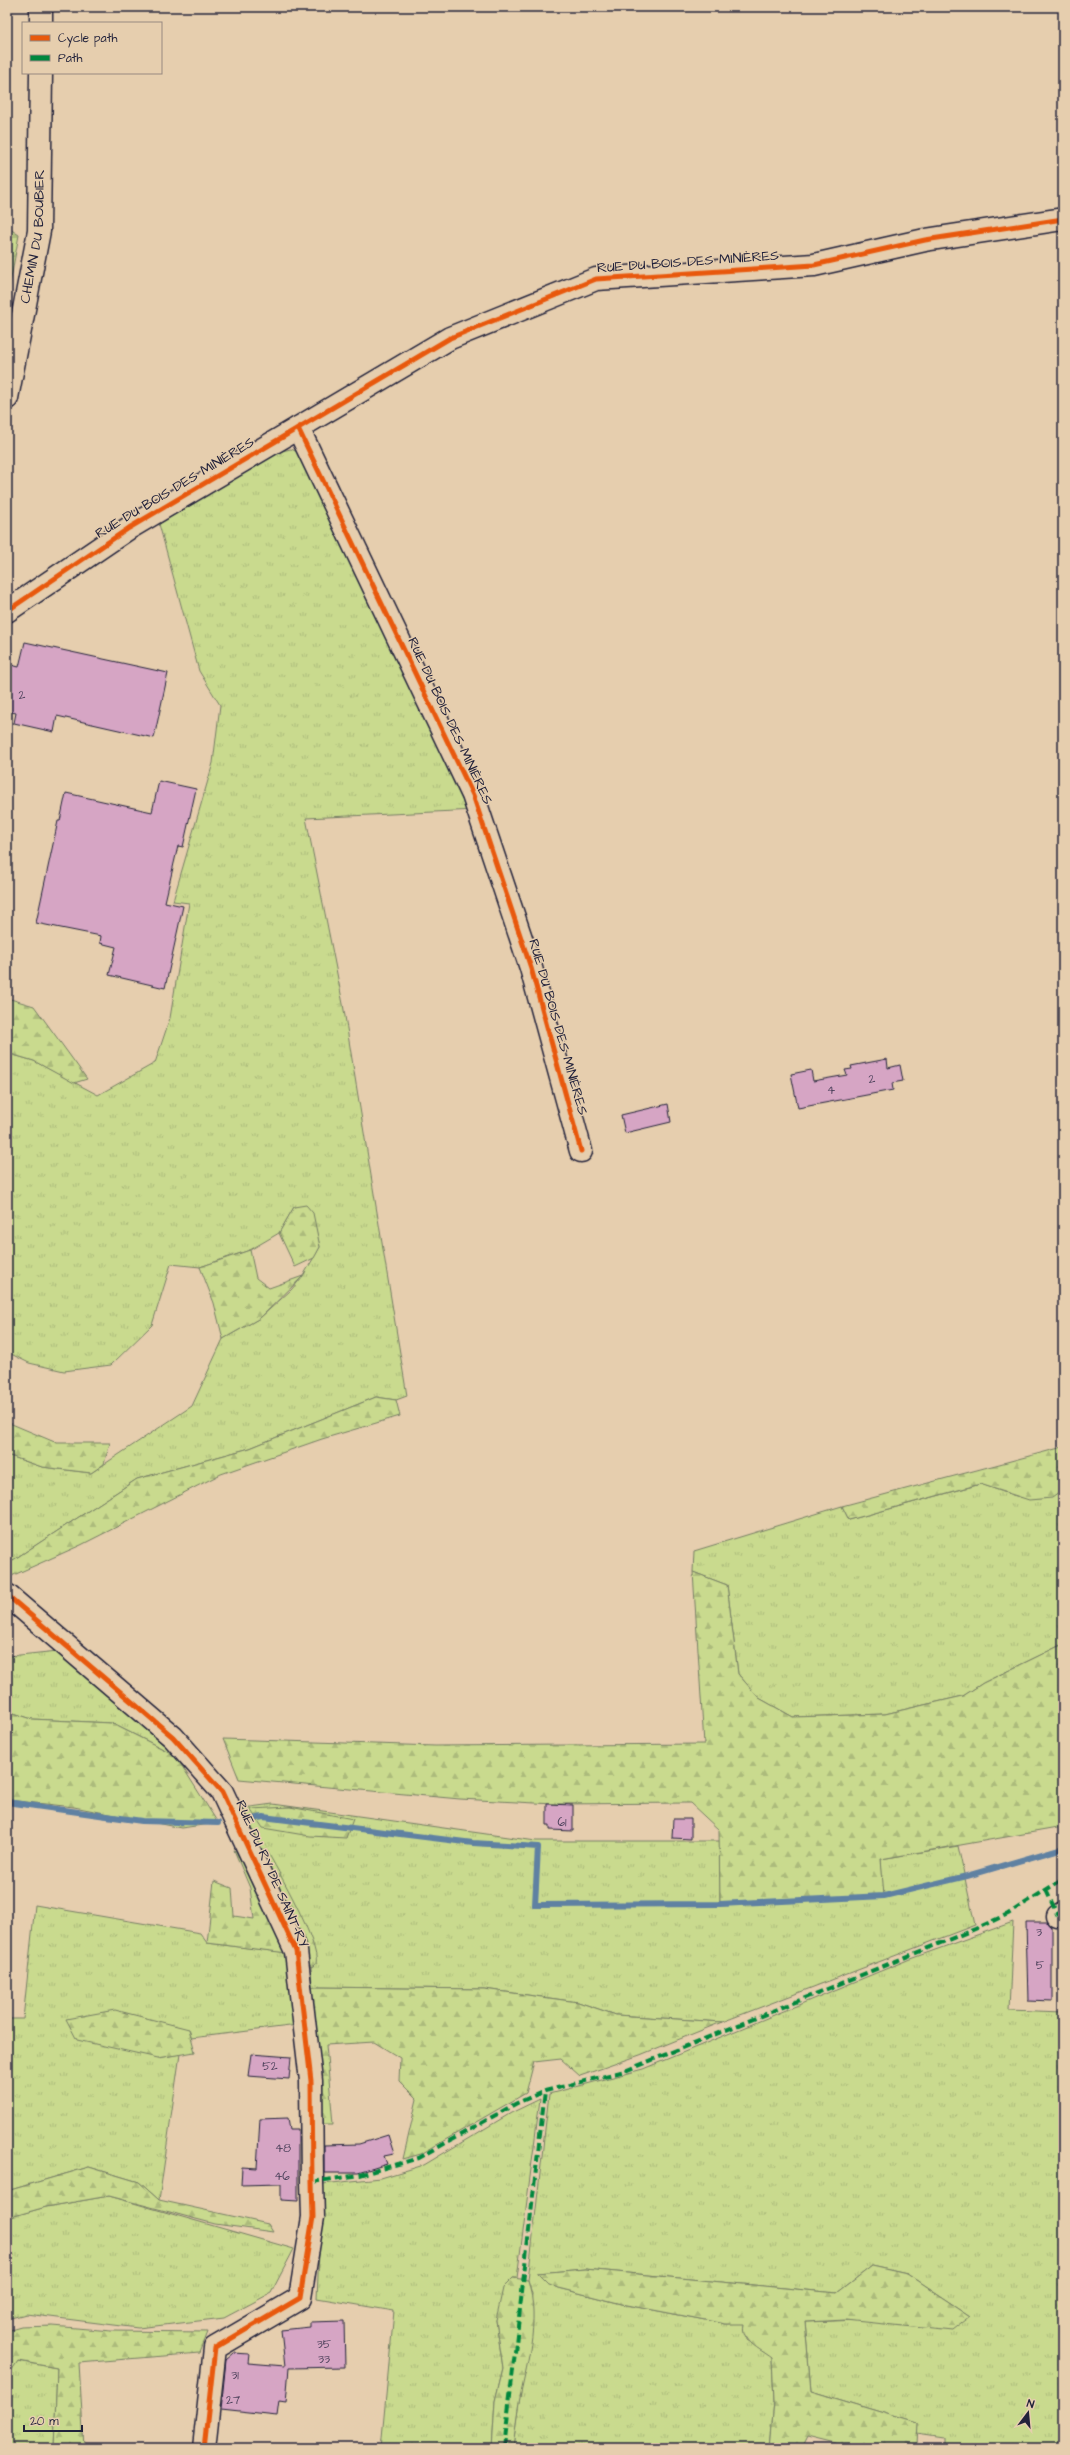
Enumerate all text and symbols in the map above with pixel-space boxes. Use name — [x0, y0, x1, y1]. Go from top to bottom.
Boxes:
legend — [22, 22, 162, 74]
text: Cycle path — [58, 30, 117, 48]
text: Path — [58, 50, 83, 67]
street label: CHEMIN DU BOUBIER — [15, 169, 50, 305]
street label: RUE DU BOIS DES MINIÈRES — [596, 246, 780, 278]
street label: RUE DU BOIS DES MINIÈRES — [92, 432, 258, 544]
street label: RUE DU BOIS DES MINIÈRES — [402, 634, 498, 808]
house number: 2 — [19, 687, 26, 704]
street label: RUE DU BOIS DES MINIÈRES — [523, 937, 593, 1117]
house number: 2 — [869, 1071, 876, 1088]
house number: 4 — [827, 1082, 835, 1099]
street label: RUE DU RY DE SAINT-RY — [230, 1797, 314, 1951]
house number: 61 — [557, 1814, 567, 1831]
house number: 3 — [1036, 1924, 1042, 1941]
house number: 5 — [1036, 1957, 1045, 1974]
house number: 52 — [262, 2058, 278, 2075]
house number: 48 — [275, 2140, 291, 2157]
house number: 46 — [274, 2168, 290, 2185]
house number: 35 — [317, 2336, 332, 2353]
house number: 33 — [318, 2351, 330, 2368]
house number: 31 — [231, 2367, 239, 2384]
house number: 27 — [226, 2392, 241, 2409]
north arrow — [1008, 2393, 1048, 2433]
text: N — [1025, 2396, 1036, 2412]
scale bar — [24, 2407, 82, 2433]
text: 20 m — [30, 2413, 59, 2430]

